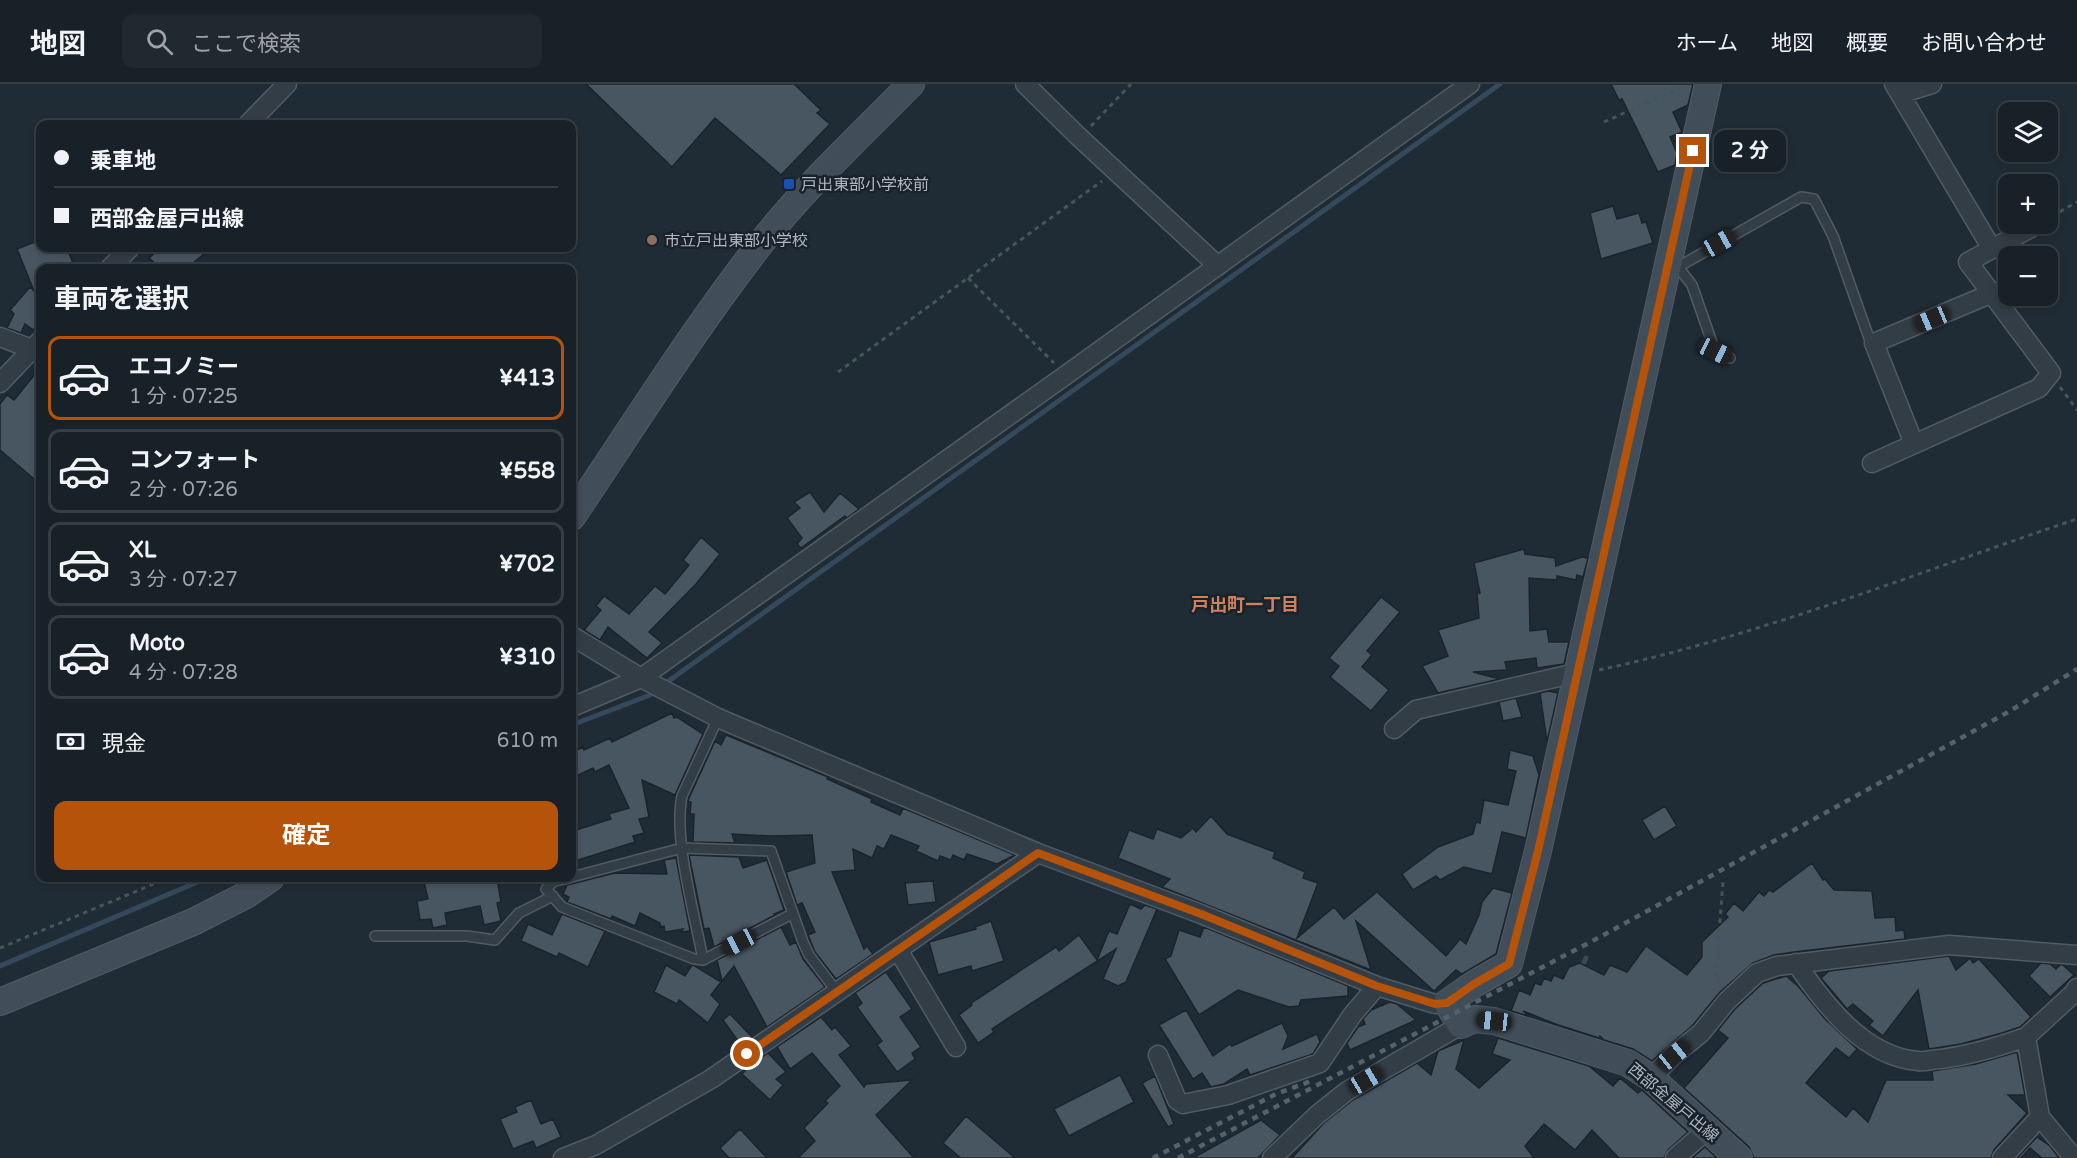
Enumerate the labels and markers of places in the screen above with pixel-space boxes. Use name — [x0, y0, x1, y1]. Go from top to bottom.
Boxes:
place label: 戸出東部小学校前 — [801, 175, 929, 195]
marker: 戸出東部小学校前 — [782, 177, 796, 191]
place label: 市立戸出東部小学校 — [664, 231, 808, 251]
marker: 市立戸出東部小学校 — [645, 233, 659, 247]

